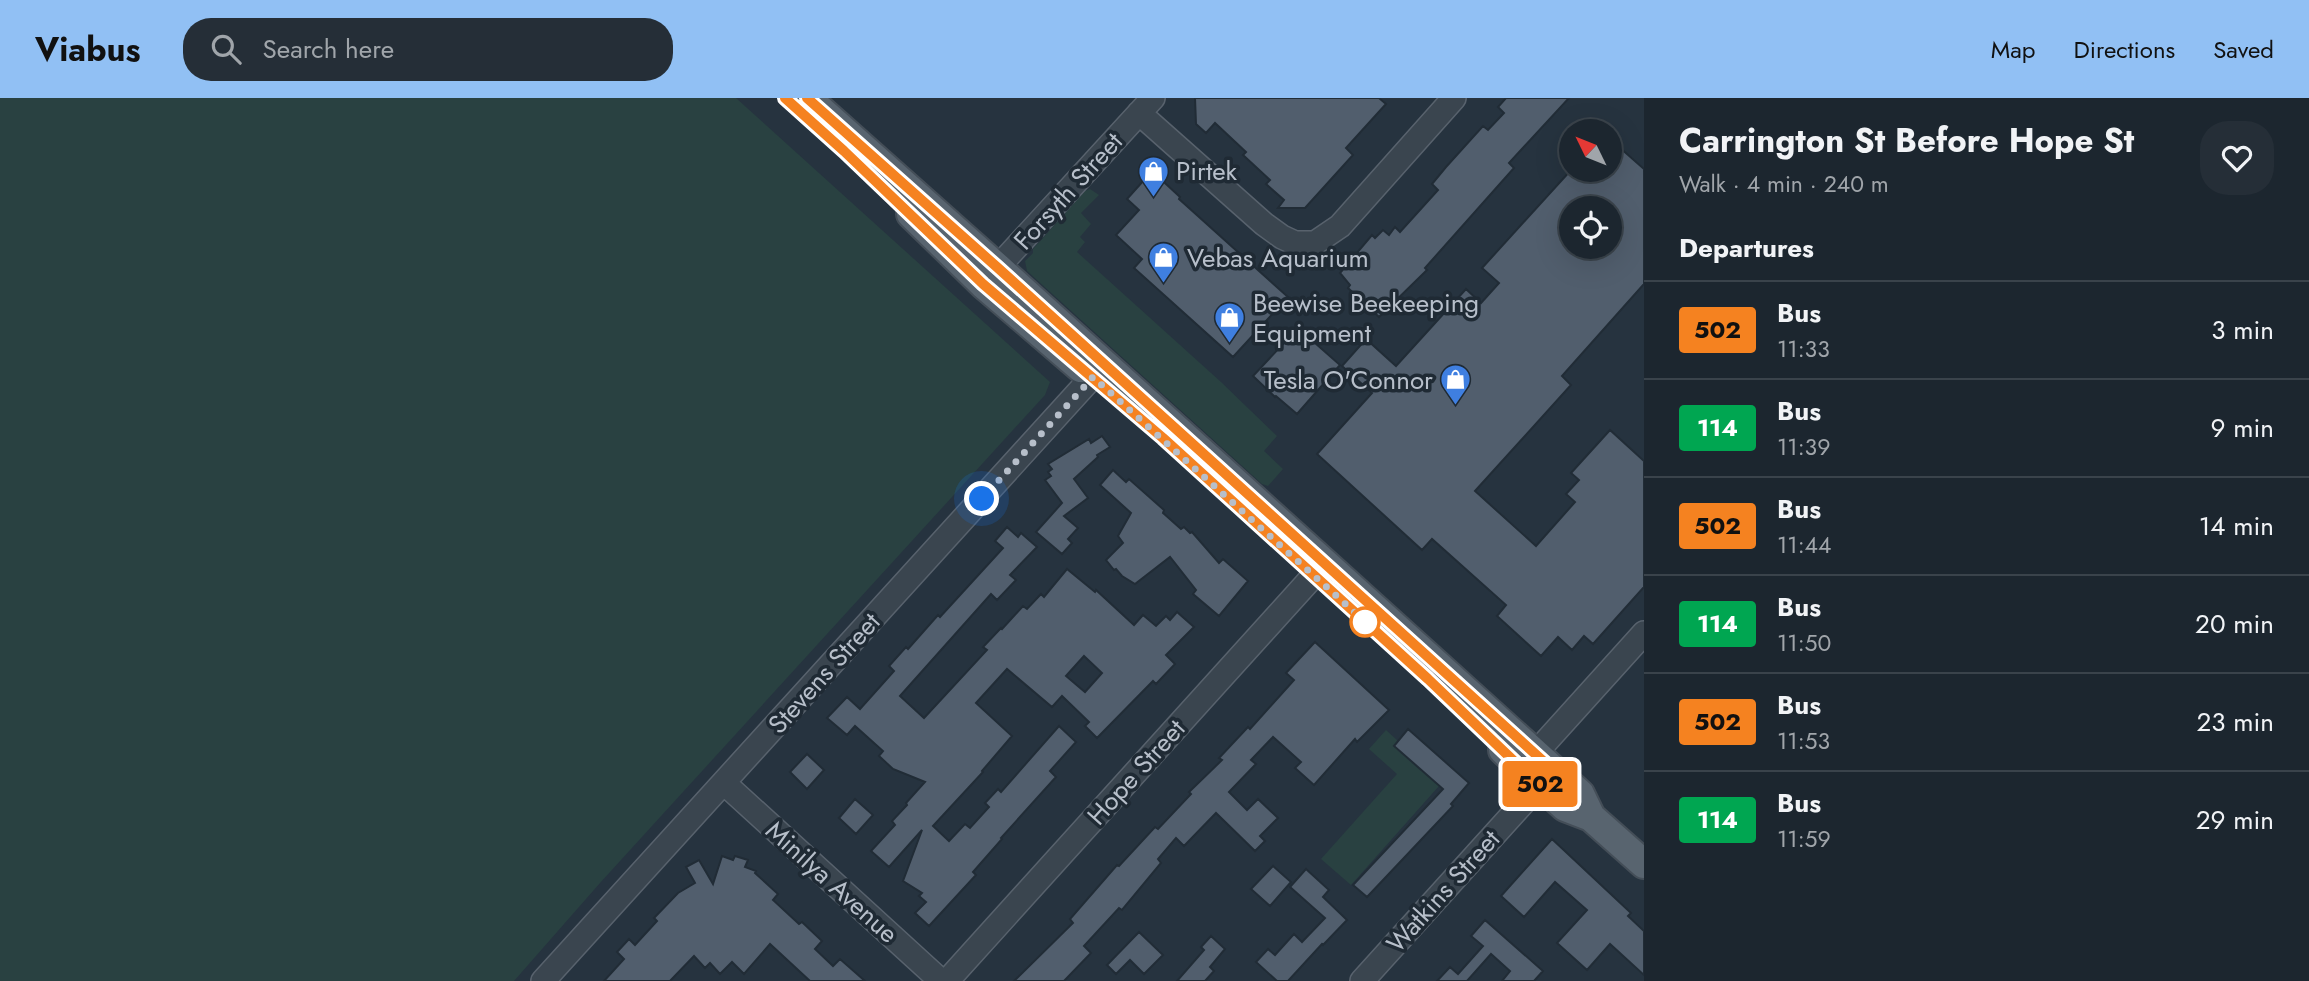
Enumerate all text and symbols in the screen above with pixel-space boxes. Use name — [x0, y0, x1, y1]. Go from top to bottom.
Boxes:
search box — [183, 18, 673, 81]
text: Viabus — [35, 26, 141, 73]
icon: search — [207, 30, 245, 68]
text: Search here — [263, 30, 394, 68]
text: Map — [1991, 32, 2036, 67]
text: Directions — [2074, 32, 2175, 67]
text: Saved — [2213, 32, 2274, 67]
text: Carrington St Before Hope St — [1679, 117, 2134, 164]
north arrow — [1559, 119, 1622, 182]
map controls — [1559, 119, 1622, 259]
button: heart — [2200, 121, 2274, 195]
street label: Forsyth Street — [1005, 123, 1132, 258]
place label: Pirtek — [1176, 152, 1238, 190]
shop icon: Pirtek — [1136, 154, 1170, 198]
text: Walk · 4 min · 240 m — [1679, 167, 1889, 201]
button: locate — [1559, 196, 1622, 259]
text: Departures — [1679, 229, 1814, 267]
place label: Vebas Aquarium — [1187, 239, 1369, 277]
shop icon: Vebas Aquarium — [1147, 241, 1181, 285]
place label: Beewise Beekeeping Equipment — [1253, 284, 1479, 352]
text: Bus — [1777, 294, 1821, 332]
shop icon: Beewise Beekeeping Equipment — [1213, 301, 1247, 345]
text: 3 min — [2211, 311, 2274, 349]
text: 502 — [1694, 312, 1741, 347]
text: 11:33 — [1777, 332, 1830, 366]
place label: Tesla O'Connor — [1264, 361, 1433, 399]
shop icon: Tesla O'Connor — [1439, 363, 1473, 407]
text: Bus — [1777, 392, 1821, 430]
text: 9 min — [2211, 409, 2274, 447]
text: 114 — [1697, 410, 1738, 445]
text: 11:39 — [1777, 430, 1830, 464]
your location — [964, 481, 999, 516]
text: Bus — [1777, 490, 1821, 528]
text: 14 min — [2199, 507, 2274, 545]
text: 502 — [1694, 508, 1741, 543]
text: 11:44 — [1777, 528, 1831, 562]
text: Bus — [1777, 588, 1821, 626]
street label: Stevens Street — [759, 603, 889, 742]
text: 20 min — [2195, 605, 2274, 643]
text: 114 — [1697, 606, 1738, 641]
unlabelled marker — [1350, 607, 1380, 637]
text: 11:50 — [1777, 626, 1831, 660]
text: Bus — [1777, 686, 1821, 724]
text: 23 min — [2197, 703, 2274, 741]
text: 502 — [1694, 704, 1741, 739]
street label: Hope Street — [1078, 710, 1194, 833]
text: 11:53 — [1777, 724, 1830, 758]
line badge: 502 — [1500, 761, 1580, 807]
text: 502 — [1516, 766, 1564, 801]
text: Bus — [1777, 784, 1821, 822]
text: 29 min — [2196, 801, 2274, 839]
text: 114 — [1697, 802, 1738, 837]
street label: Minilya Avenue — [757, 812, 907, 952]
street label: Watkins Street — [1377, 820, 1509, 961]
text: 11:59 — [1777, 822, 1831, 856]

